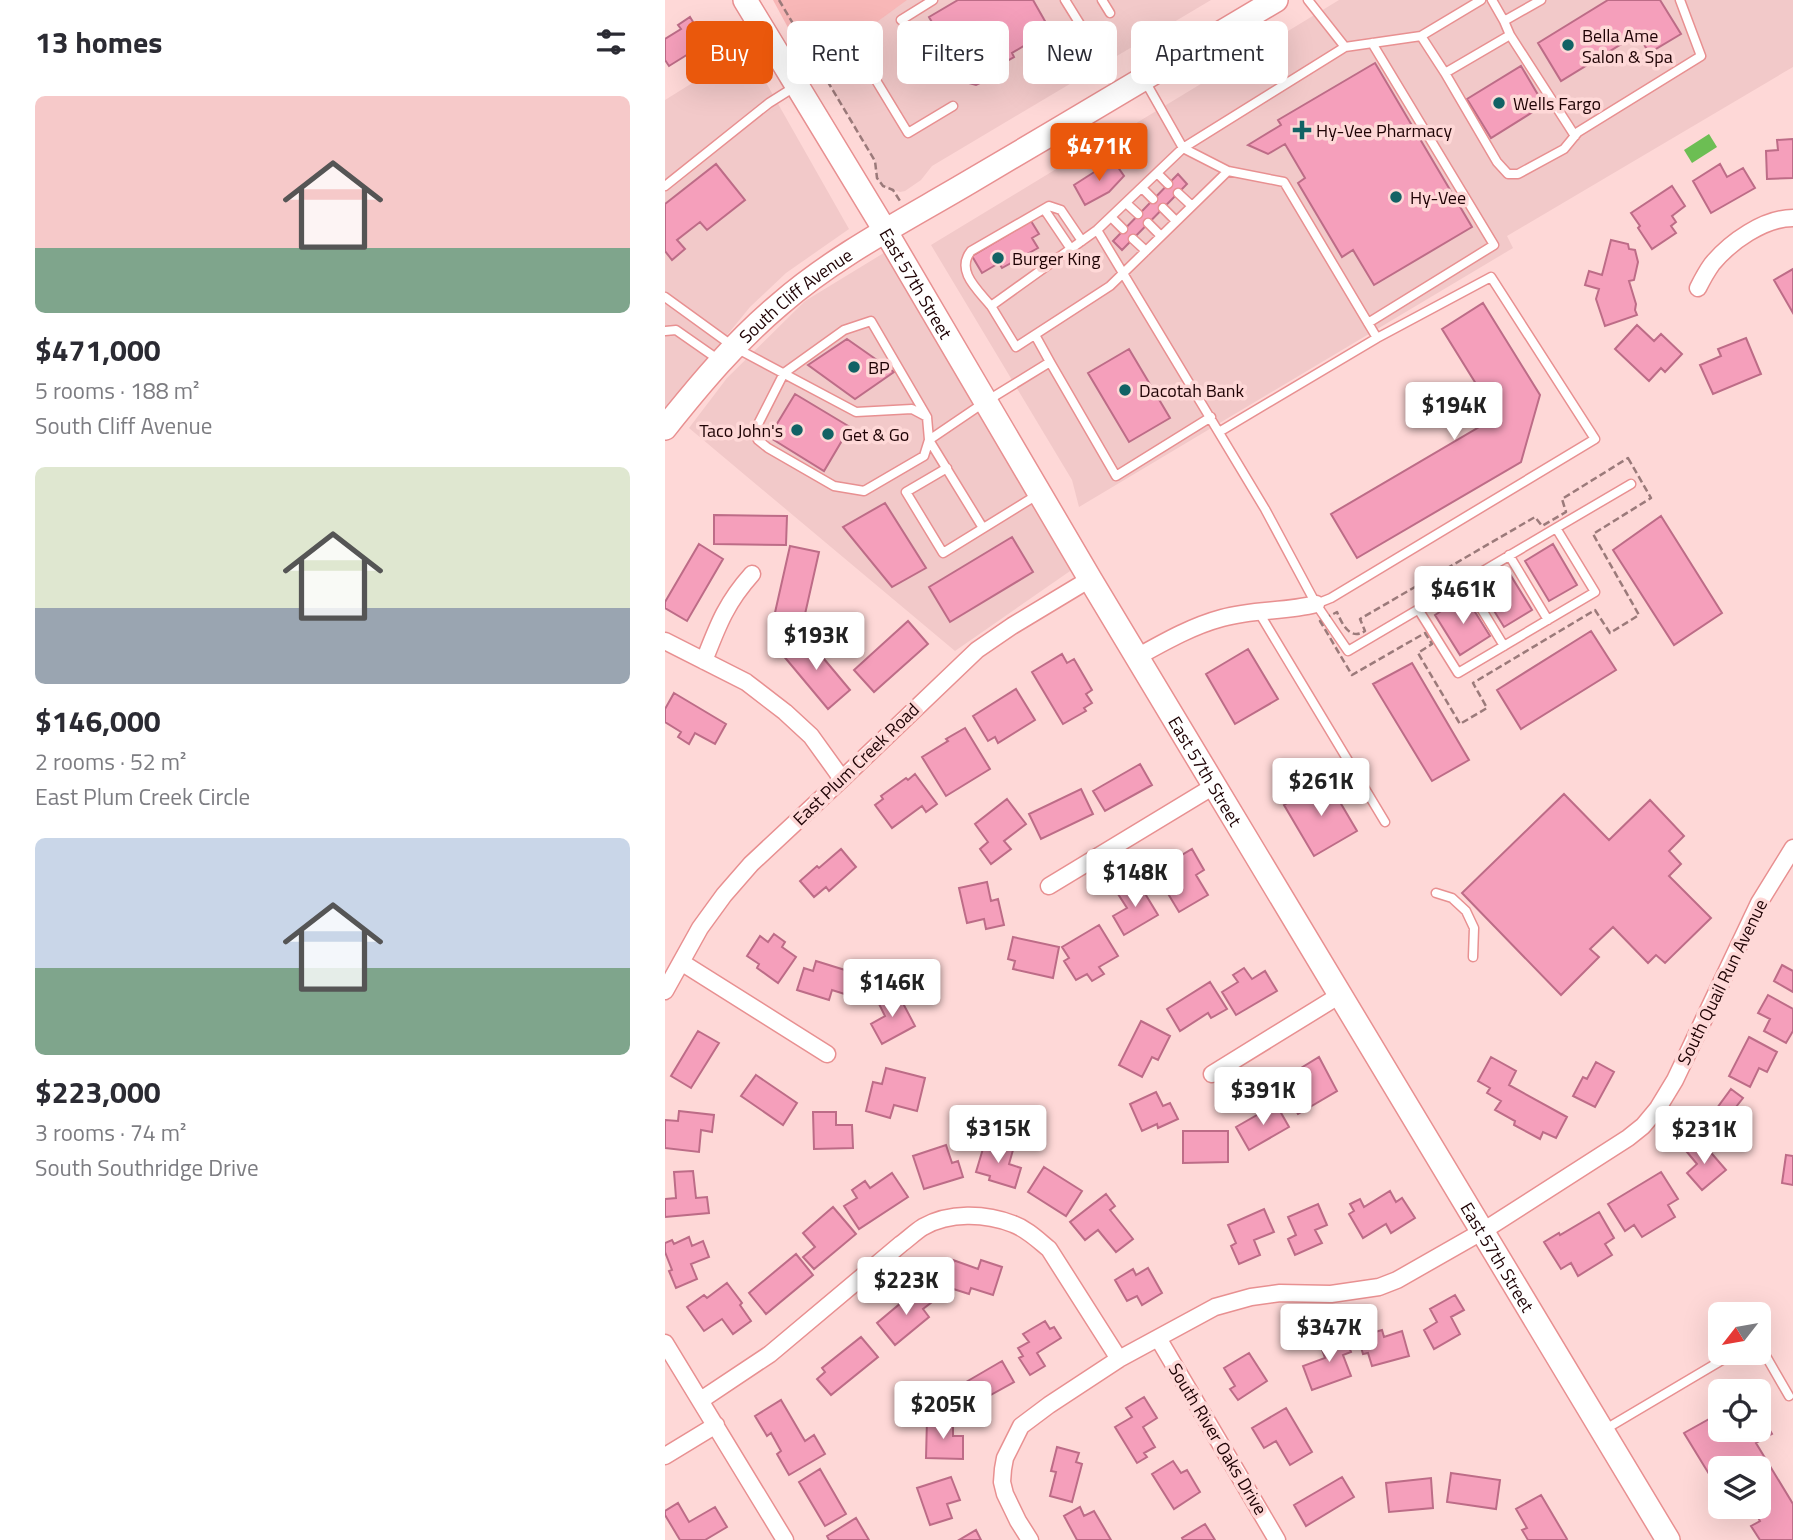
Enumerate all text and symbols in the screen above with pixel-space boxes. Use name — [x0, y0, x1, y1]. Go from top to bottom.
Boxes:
text: 13 homes — [35, 19, 162, 65]
chip: Buy — [686, 21, 773, 84]
chip: Rent — [787, 21, 883, 84]
chip: Filters — [897, 21, 1009, 84]
chip: New — [1023, 21, 1117, 84]
chip: Apartment — [1131, 21, 1288, 84]
place label: Bella Ame Salon & Spa — [1582, 22, 1673, 70]
icon: filters — [592, 23, 630, 61]
marker: Bella Ame Salon & Spa — [1560, 37, 1576, 53]
place label: Wells Fargo — [1513, 90, 1601, 117]
marker: Wells Fargo — [1491, 95, 1507, 111]
place label: Hy-Vee Pharmacy — [1316, 117, 1452, 144]
marker: Hy-Vee Pharmacy — [1294, 122, 1310, 138]
pin: $471K — [1050, 124, 1148, 183]
text: $471K — [1066, 128, 1132, 163]
icon: home — [270, 142, 396, 268]
place label: Hy-Vee — [1410, 184, 1466, 211]
marker: Hy-Vee — [1388, 189, 1404, 205]
street label: East 57th Street — [873, 223, 960, 344]
street label: South Cliff Avenue — [732, 241, 857, 349]
place label: Burger King — [1012, 245, 1100, 272]
marker: Burger King — [990, 250, 1006, 266]
text: $471,000 — [35, 327, 161, 373]
place label: BP — [868, 354, 890, 381]
marker: BP — [846, 359, 862, 375]
text: 5 rooms · 188 m² — [35, 373, 199, 408]
place label: Dacotah Bank — [1139, 377, 1245, 404]
marker: Dacotah Bank — [1117, 382, 1133, 398]
pin: $194K — [1405, 382, 1503, 442]
text: $194K — [1421, 387, 1487, 422]
text: South Cliff Avenue — [35, 408, 212, 443]
place label: Taco John's — [699, 417, 783, 444]
place label: Get & Go — [842, 421, 909, 448]
marker: Taco John's — [789, 422, 805, 438]
marker: Get & Go — [820, 426, 836, 442]
icon: home — [270, 513, 396, 639]
pin: $461K — [1414, 566, 1512, 626]
text: $461K — [1430, 571, 1496, 606]
pin: $193K — [767, 612, 865, 672]
text: $193K — [783, 617, 849, 652]
street label: East Plum Creek Road — [787, 696, 925, 832]
text: $146,000 — [35, 698, 161, 744]
street label: East 57th Street — [1162, 711, 1249, 832]
text: 2 rooms · 52 m² — [35, 744, 186, 779]
pin: $261K — [1272, 758, 1370, 818]
text: $261K — [1288, 763, 1354, 798]
text: East Plum Creek Circle — [35, 779, 250, 814]
pin: $148K — [1086, 850, 1184, 909]
text: $148K — [1102, 854, 1168, 889]
icon: home — [270, 884, 396, 1010]
street label: South Quail Run Avenue — [1670, 894, 1774, 1070]
pin: $146K — [843, 960, 941, 1019]
text: $146K — [859, 964, 925, 999]
pin: $391K — [1214, 1068, 1312, 1127]
text: $223,000 — [35, 1069, 161, 1115]
text: $391K — [1230, 1072, 1296, 1107]
pin: $315K — [949, 1106, 1047, 1165]
pin: $231K — [1655, 1106, 1753, 1166]
text: $315K — [965, 1110, 1031, 1145]
text: $231K — [1671, 1111, 1737, 1146]
text: 3 rooms · 74 m² — [35, 1115, 186, 1150]
text: South Southridge Drive — [35, 1150, 259, 1185]
street label: East 57th Street — [1454, 1197, 1542, 1318]
pin: $223K — [857, 1258, 955, 1317]
text: $223K — [873, 1262, 939, 1297]
north arrow — [1708, 1302, 1771, 1365]
map controls — [1708, 1302, 1771, 1519]
pin: $347K — [1280, 1304, 1378, 1364]
text: $347K — [1296, 1309, 1362, 1344]
street label: South River Oaks Drive — [1162, 1358, 1274, 1520]
button: locate — [1708, 1379, 1771, 1442]
pin: $205K — [894, 1382, 992, 1441]
text: $205K — [910, 1386, 976, 1421]
button: layers — [1708, 1456, 1771, 1519]

